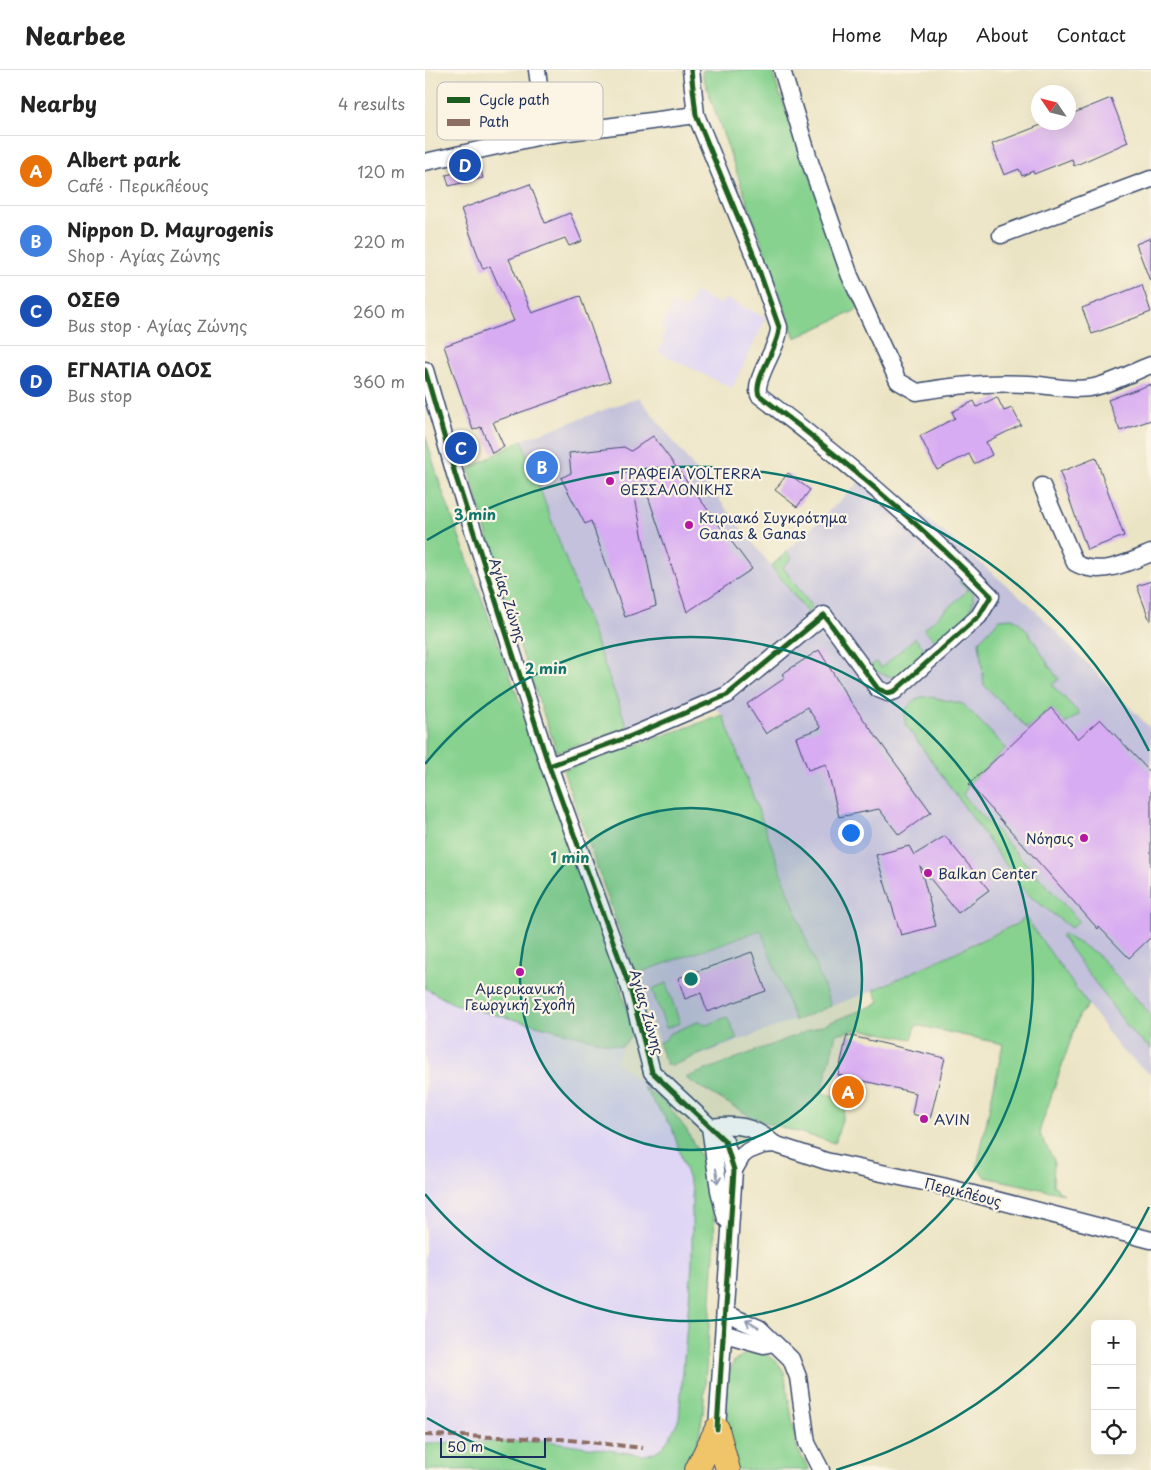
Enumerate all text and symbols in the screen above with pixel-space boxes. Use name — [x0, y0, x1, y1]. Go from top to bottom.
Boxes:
text: Nearbee — [25, 17, 126, 53]
text: Home — [831, 21, 881, 48]
text: Map — [909, 21, 948, 48]
text: About — [976, 21, 1028, 48]
text: Contact — [1056, 21, 1126, 48]
legend — [437, 82, 603, 140]
north arrow — [1031, 85, 1076, 130]
text: Nearby — [20, 87, 97, 119]
text: Cycle path — [479, 89, 550, 110]
text: 4 results — [338, 91, 405, 115]
text: Path — [479, 111, 509, 132]
text: Albert park — [67, 145, 181, 173]
pin: D — [449, 146, 481, 184]
text: A — [30, 159, 42, 183]
text: 120 m — [358, 159, 405, 183]
text: Café · Περικλέους — [67, 173, 209, 197]
text: Nippon D. Mayrogenis — [67, 215, 274, 243]
text: B — [31, 229, 41, 253]
text: 220 m — [354, 229, 405, 253]
text: Shop · Αγίας Ζώνης — [67, 243, 221, 267]
text: ΟΣΕΘ — [67, 285, 120, 313]
text: C — [30, 299, 42, 323]
text: 260 m — [353, 299, 405, 323]
text: Bus stop · Αγίας Ζώνης — [67, 313, 247, 337]
text: ΕΓΝΑΤΙΑ ΟΔΟΣ — [67, 355, 212, 383]
text: D — [30, 369, 42, 393]
text: 360 m — [353, 369, 405, 393]
text: Bus stop — [67, 383, 132, 407]
pin: C — [445, 429, 477, 467]
pin: B — [526, 448, 558, 486]
place label: ΓΡΑΦΕΙΑ VOLTERRA ΘΕΣΣΑΛΟΝΙΚΗΣ — [620, 463, 761, 500]
marker: ΓΡΑΦΕΙΑ VOLTERRA ΘΕΣΣΑΛΟΝΙΚΗΣ — [604, 475, 616, 487]
text: 3 min — [454, 502, 496, 525]
place label: Κτιριακό Συγκρότημα Ganas & Ganas — [699, 507, 847, 544]
marker: Κτιριακό Συγκρότημα Ganas & Ganas — [683, 519, 695, 531]
street label: Αγίας Ζώνης — [484, 555, 532, 645]
text: 2 min — [525, 656, 567, 679]
your location — [838, 820, 864, 846]
place label: Νόησις — [1026, 828, 1074, 849]
marker: Νόησις — [1078, 832, 1090, 844]
text: 1 min — [551, 845, 589, 868]
place label: Balkan Center — [938, 863, 1038, 884]
marker: Balkan Center — [922, 867, 934, 879]
marker: Αμερικανική Γεωργική Σχολή — [514, 966, 526, 978]
street label: Αγίας Ζώνης — [625, 967, 669, 1057]
centre of rings — [682, 970, 700, 988]
place label: Αμερικανική Γεωργική Σχολή — [465, 978, 575, 1015]
pin: A — [832, 1073, 864, 1111]
place label: AVIN — [934, 1109, 970, 1130]
marker: AVIN — [918, 1113, 930, 1125]
one-way arrow — [712, 1167, 722, 1183]
street label: Περικλέους — [922, 1172, 1004, 1212]
one-way arrow — [746, 1319, 760, 1329]
map controls — [1091, 1320, 1136, 1455]
button: + — [1091, 1320, 1136, 1365]
button: − — [1091, 1365, 1136, 1410]
button: locate — [1091, 1410, 1136, 1455]
scale bar — [440, 1435, 546, 1458]
text: 50 m — [447, 1436, 483, 1457]

